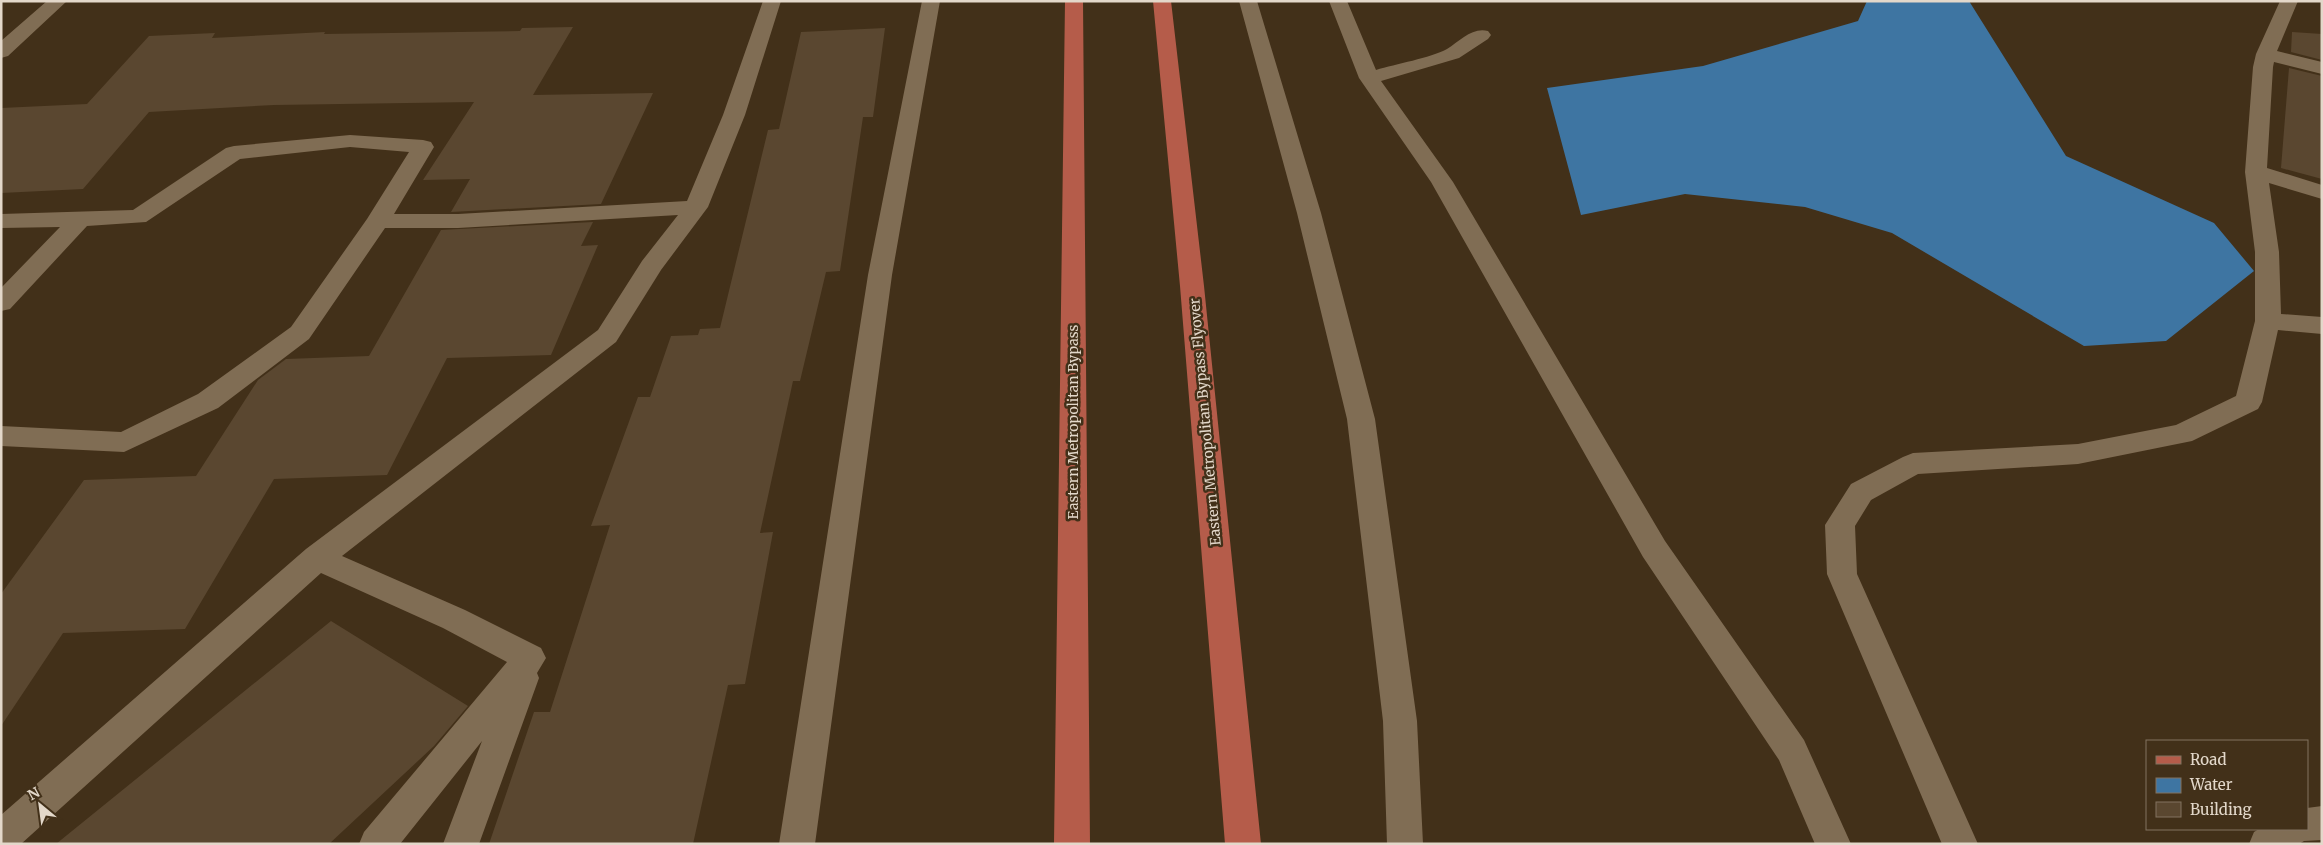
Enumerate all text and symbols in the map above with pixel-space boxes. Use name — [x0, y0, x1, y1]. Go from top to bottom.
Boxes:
street label: Eastern Metropolitan Bypass Flyover — [1185, 297, 1225, 547]
street label: Eastern Metropolitan Bypass — [1064, 324, 1082, 519]
legend — [2146, 740, 2308, 830]
text: Road — [2190, 750, 2226, 769]
text: Water — [2189, 775, 2233, 794]
north arrow — [15, 780, 65, 830]
text: N — [24, 783, 43, 804]
text: Building — [2190, 800, 2252, 819]

